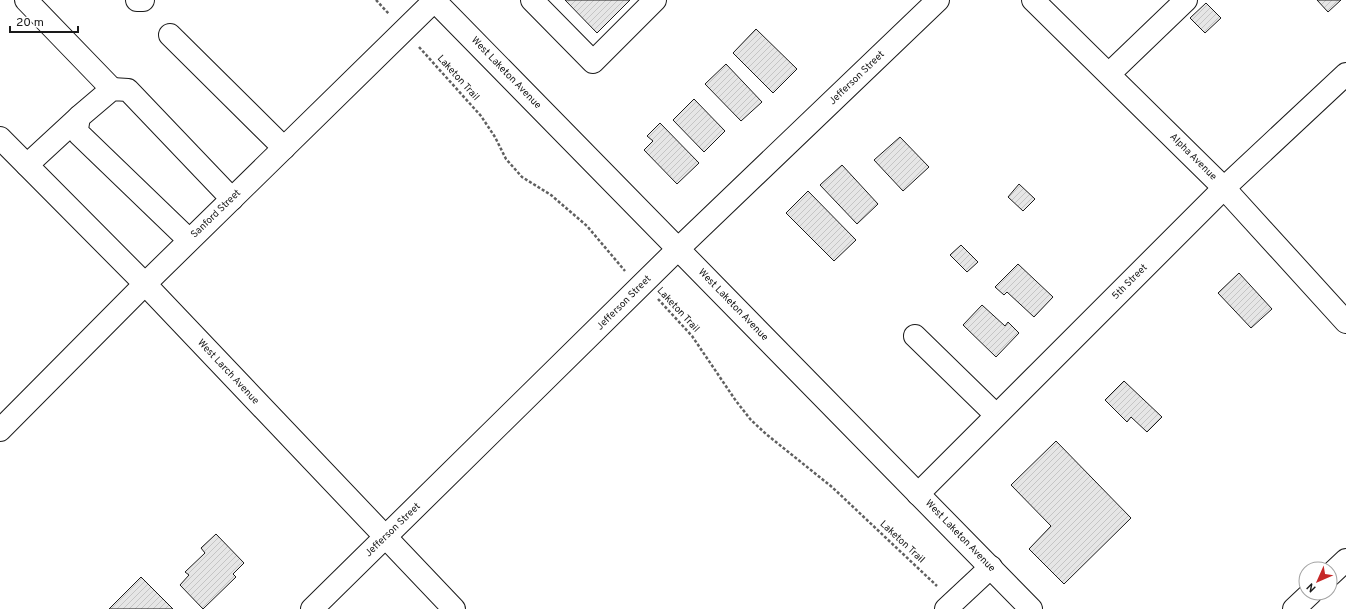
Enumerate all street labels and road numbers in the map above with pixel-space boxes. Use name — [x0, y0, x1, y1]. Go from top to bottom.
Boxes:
street label: West Laketon Avenue — [468, 34, 544, 112]
street label: Jefferson Street — [826, 48, 888, 108]
street label: Laketon Trail — [434, 52, 482, 104]
street label: Alpha Avenue — [1167, 131, 1219, 183]
street label: Sanford Street — [188, 187, 244, 241]
street label: 5th Street — [1109, 261, 1151, 303]
street label: West Laketon Avenue — [695, 266, 771, 344]
street label: Jefferson Street — [594, 273, 654, 333]
street label: Laketon Trail — [654, 285, 702, 335]
street label: West Larch Avenue — [194, 337, 262, 407]
street label: West Laketon Avenue — [922, 497, 998, 575]
street label: Jefferson Street — [362, 500, 424, 560]
street label: Laketon Trail — [877, 518, 927, 566]

